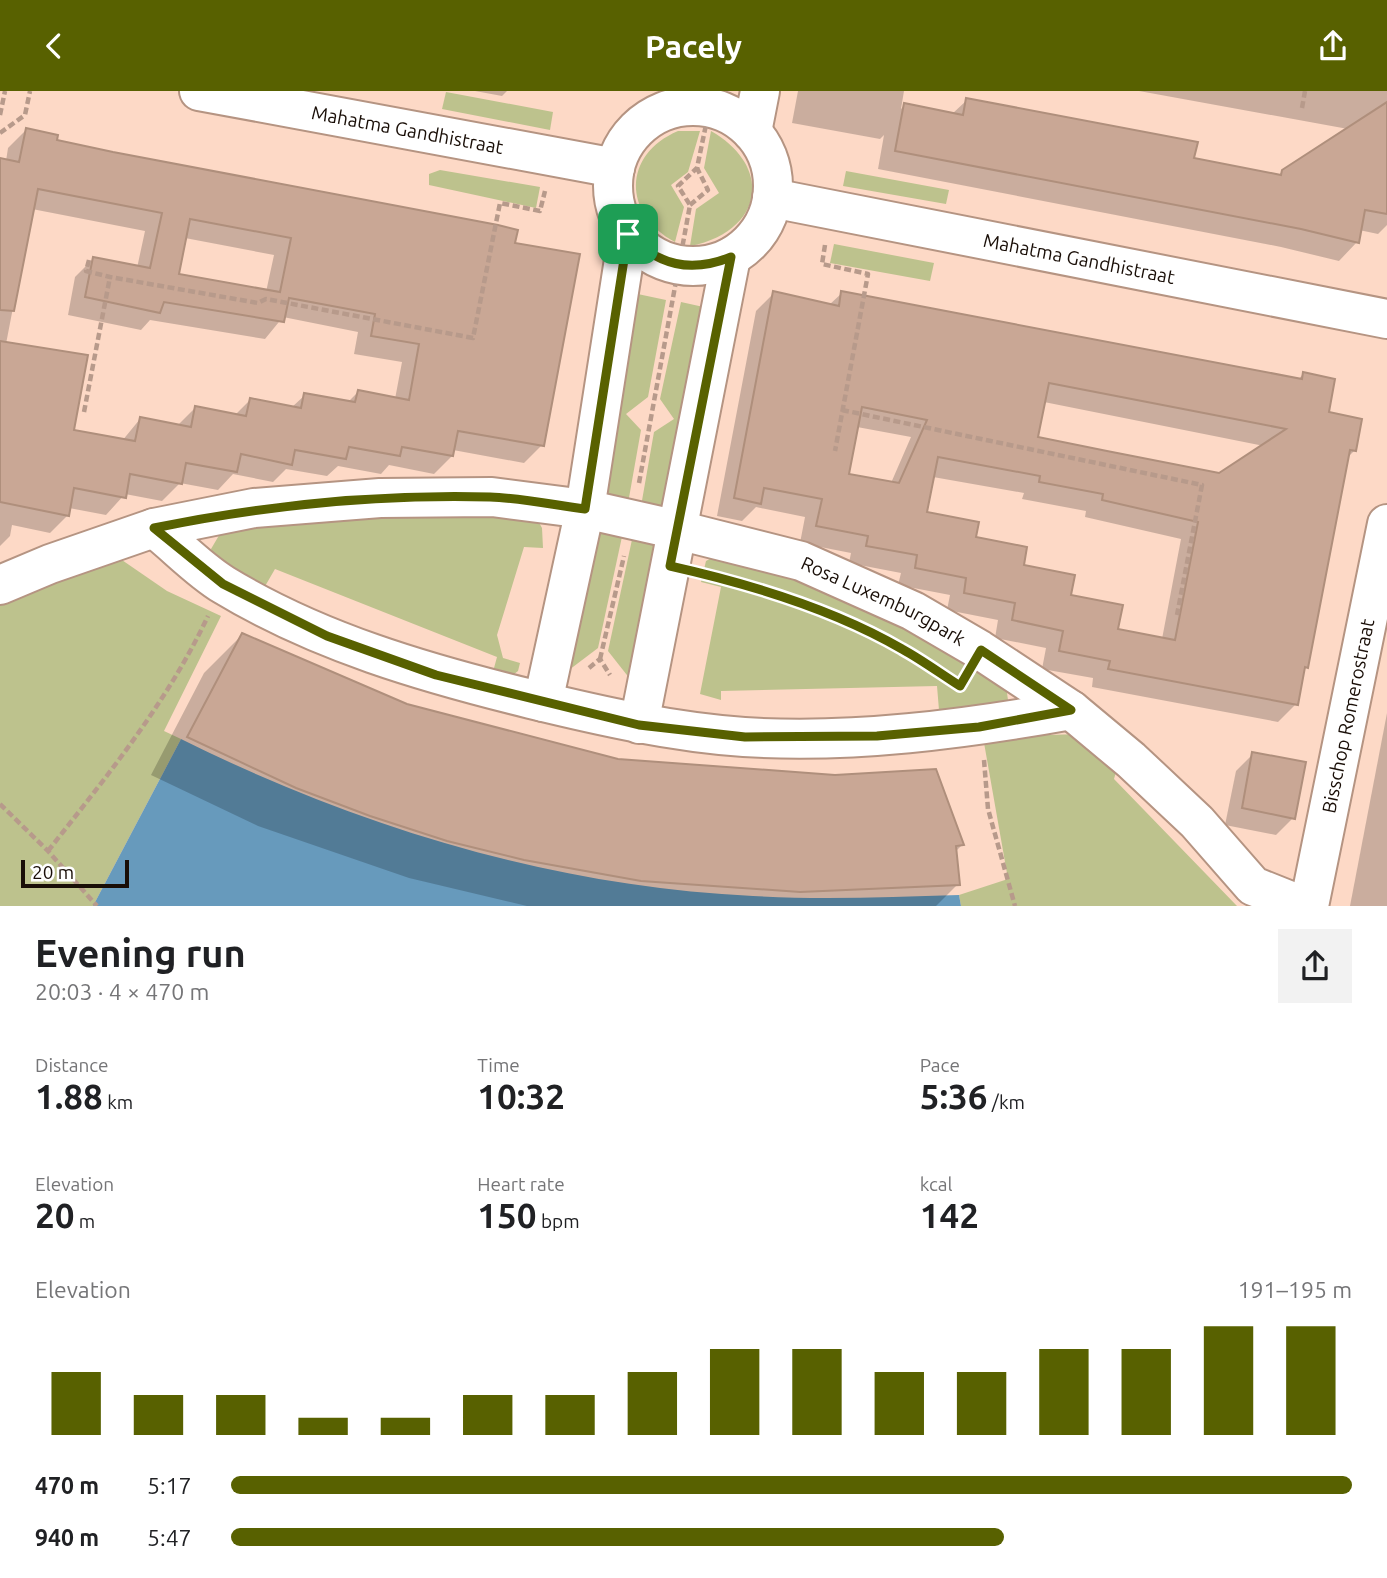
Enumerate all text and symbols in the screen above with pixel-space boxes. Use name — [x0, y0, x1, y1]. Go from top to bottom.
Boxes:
icon: back — [35, 27, 73, 65]
icon: share — [1314, 27, 1352, 65]
text: Pacely — [645, 28, 742, 64]
street label: Mahatma Gandhistraat — [310, 101, 506, 158]
pin — [598, 204, 658, 264]
icon: arrive — [609, 215, 647, 253]
street label: Mahatma Gandhistraat — [981, 229, 1177, 288]
street label: Rosa Luxemburgpark — [798, 552, 970, 650]
street label: Bisschop Romerostraat — [1317, 616, 1378, 815]
scale bar — [21, 857, 130, 889]
text: 20 m — [32, 861, 74, 883]
button: share — [1278, 929, 1352, 1003]
text: Evening run — [35, 932, 246, 974]
text: 20:03 · 4 × 470 m — [35, 979, 209, 1004]
text: Distance — [35, 1054, 109, 1076]
text: Time — [477, 1054, 520, 1076]
text: Pace — [920, 1054, 960, 1076]
text: 1.88 — [35, 1076, 103, 1116]
text: 10:32 — [477, 1076, 565, 1116]
text: 5:36 — [920, 1076, 988, 1116]
text: km — [103, 1091, 133, 1113]
text: /km — [988, 1091, 1025, 1113]
text: Elevation — [35, 1173, 114, 1195]
text: Heart rate — [477, 1173, 565, 1195]
text: kcal — [920, 1173, 952, 1195]
text: 20 — [35, 1195, 74, 1235]
text: 150 — [477, 1195, 537, 1235]
text: 142 — [920, 1195, 979, 1235]
text: m — [74, 1210, 95, 1232]
text: bpm — [537, 1210, 580, 1232]
text: Elevation — [35, 1277, 131, 1302]
text: 191–195 m — [1238, 1277, 1352, 1302]
text: 470 m — [35, 1473, 99, 1498]
text: 5:17 — [147, 1473, 192, 1498]
text: 940 m — [35, 1525, 99, 1550]
text: 5:47 — [147, 1525, 192, 1550]

